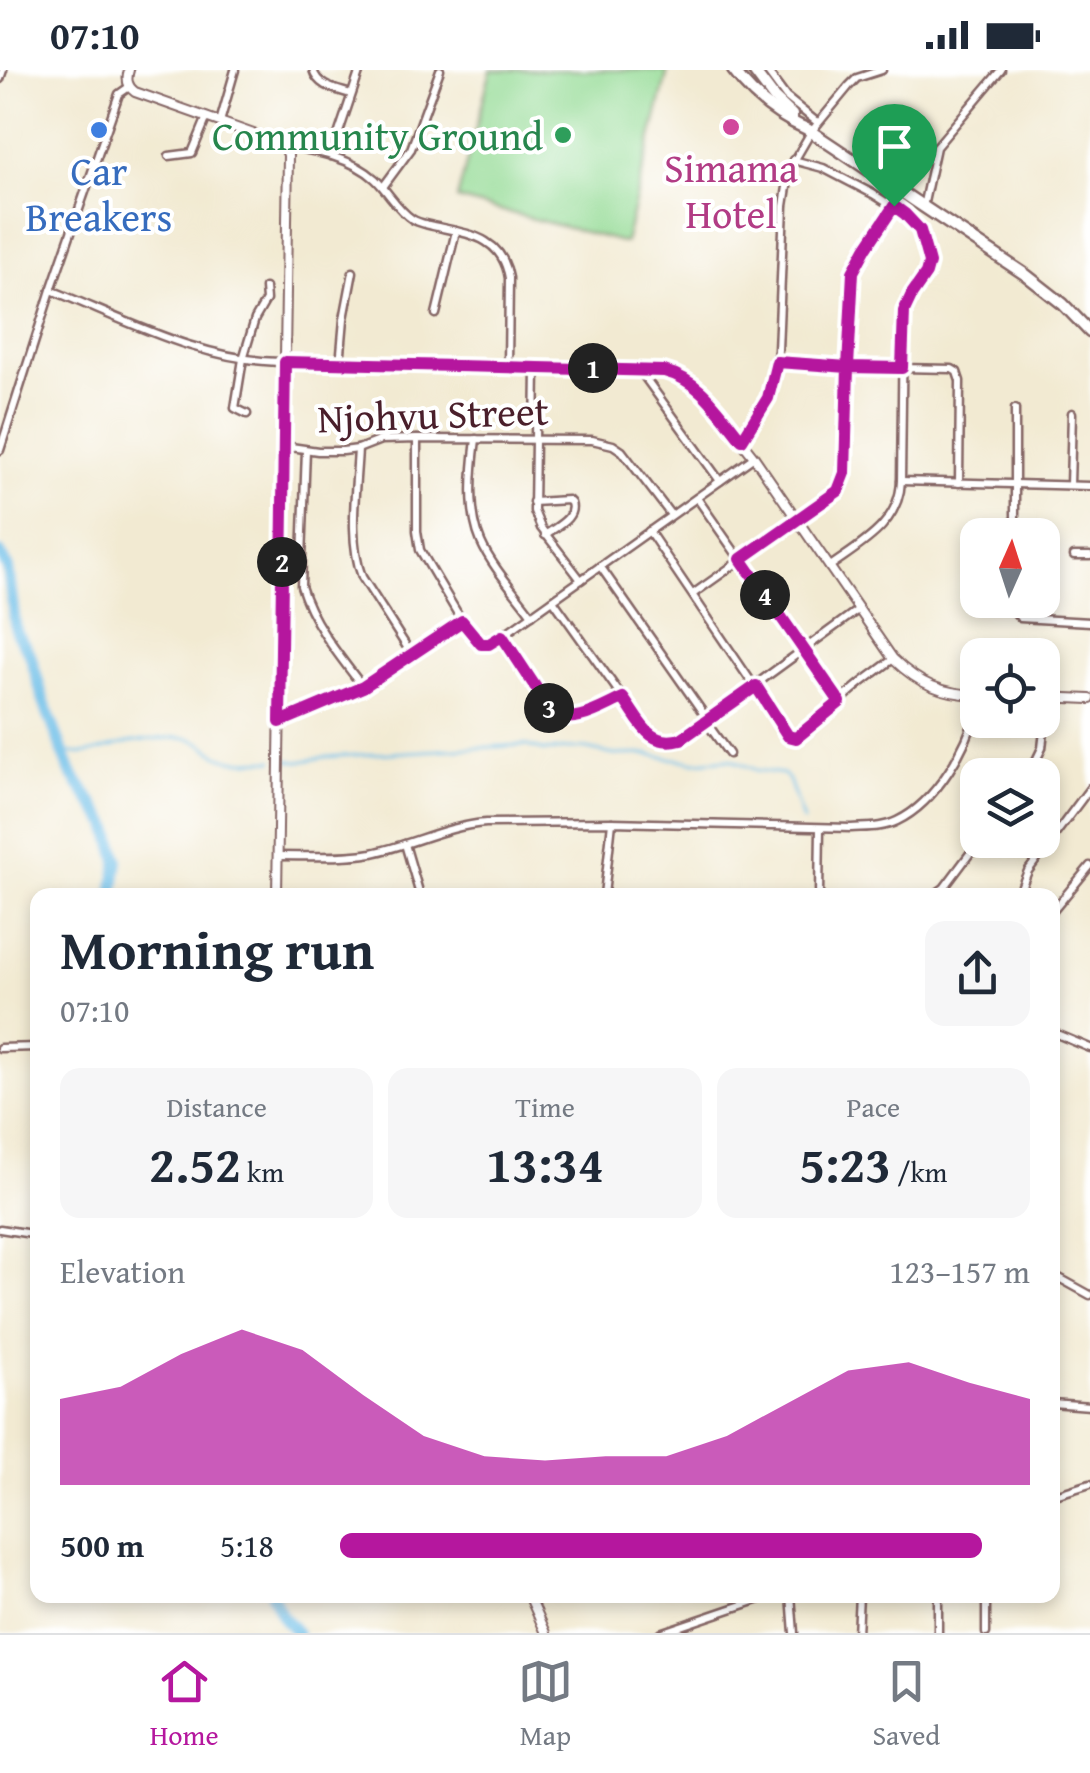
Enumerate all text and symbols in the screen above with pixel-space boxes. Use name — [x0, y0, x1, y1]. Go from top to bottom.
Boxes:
text: 07:10 — [50, 7, 140, 63]
pin — [852, 104, 937, 207]
place label: Community Ground — [212, 106, 544, 165]
marker: Simama Hotel — [720, 116, 742, 138]
marker: Car Breakers — [88, 119, 110, 141]
icon: arrive — [867, 119, 922, 174]
marker: Community Ground — [552, 124, 574, 146]
place label: Simama Hotel — [664, 138, 798, 243]
place label: Car Breakers — [26, 141, 172, 246]
pin: 1 — [568, 343, 618, 393]
text: 1 — [586, 347, 600, 388]
street label: Njohvu Street — [316, 380, 550, 448]
north arrow — [960, 518, 1060, 618]
map controls — [960, 518, 1060, 858]
pin: 2 — [257, 537, 307, 587]
text: 2 — [275, 541, 289, 582]
pin: 4 — [740, 570, 790, 620]
text: 4 — [758, 574, 772, 615]
button: locate — [960, 638, 1060, 738]
pin: 3 — [524, 683, 574, 733]
text: 3 — [542, 687, 556, 728]
button: layers — [960, 758, 1060, 858]
text: Morning run — [60, 909, 374, 989]
button: share — [925, 921, 1030, 1026]
text: 07:10 — [60, 987, 129, 1034]
text: Distance — [166, 1086, 267, 1127]
text: Time — [515, 1086, 575, 1127]
text: Pace — [846, 1086, 900, 1127]
text: 2.52 — [149, 1127, 241, 1200]
text: 13:34 — [486, 1127, 604, 1200]
text: 5:23 — [799, 1127, 891, 1200]
text: km — [241, 1151, 284, 1192]
text: /km — [891, 1151, 947, 1192]
text: Elevation — [60, 1248, 185, 1295]
text: 123–157 m — [889, 1248, 1030, 1295]
text: 500 m — [60, 1522, 144, 1569]
text: 5:18 — [220, 1522, 274, 1569]
tab: Home — [150, 1654, 219, 1755]
tab: Map — [518, 1654, 573, 1755]
tab: Saved — [872, 1654, 940, 1755]

